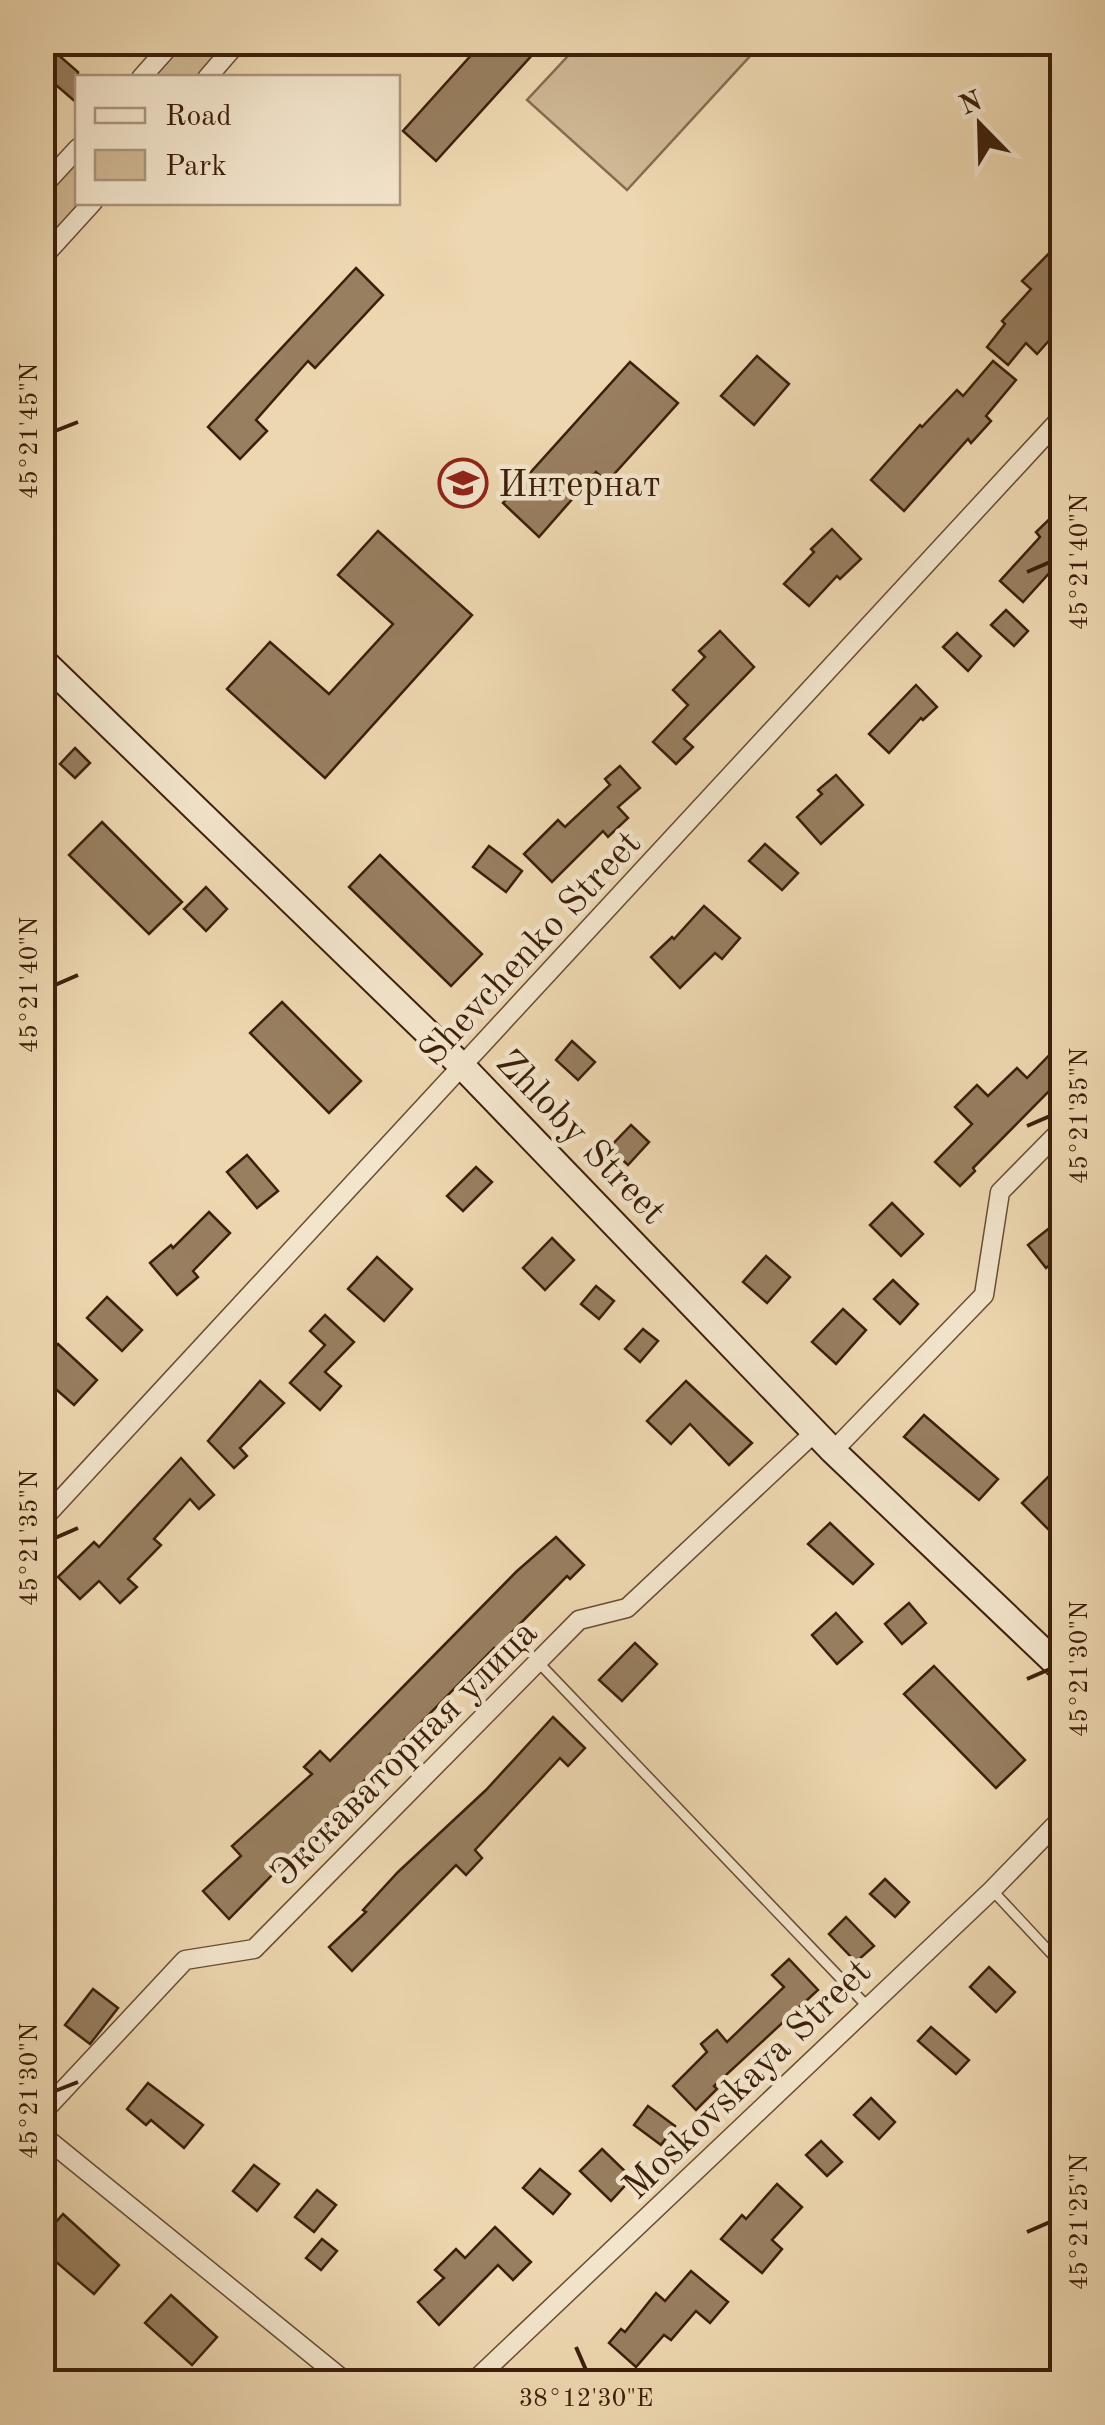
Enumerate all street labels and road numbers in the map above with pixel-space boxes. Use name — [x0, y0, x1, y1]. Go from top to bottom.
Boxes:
street label: Shevchenko Street — [413, 824, 649, 1074]
street label: Zhloby Street — [488, 1044, 672, 1232]
street label: Экскаваторная улица — [265, 1614, 545, 1894]
street label: Moskovskaya Street — [617, 1953, 879, 2208]

